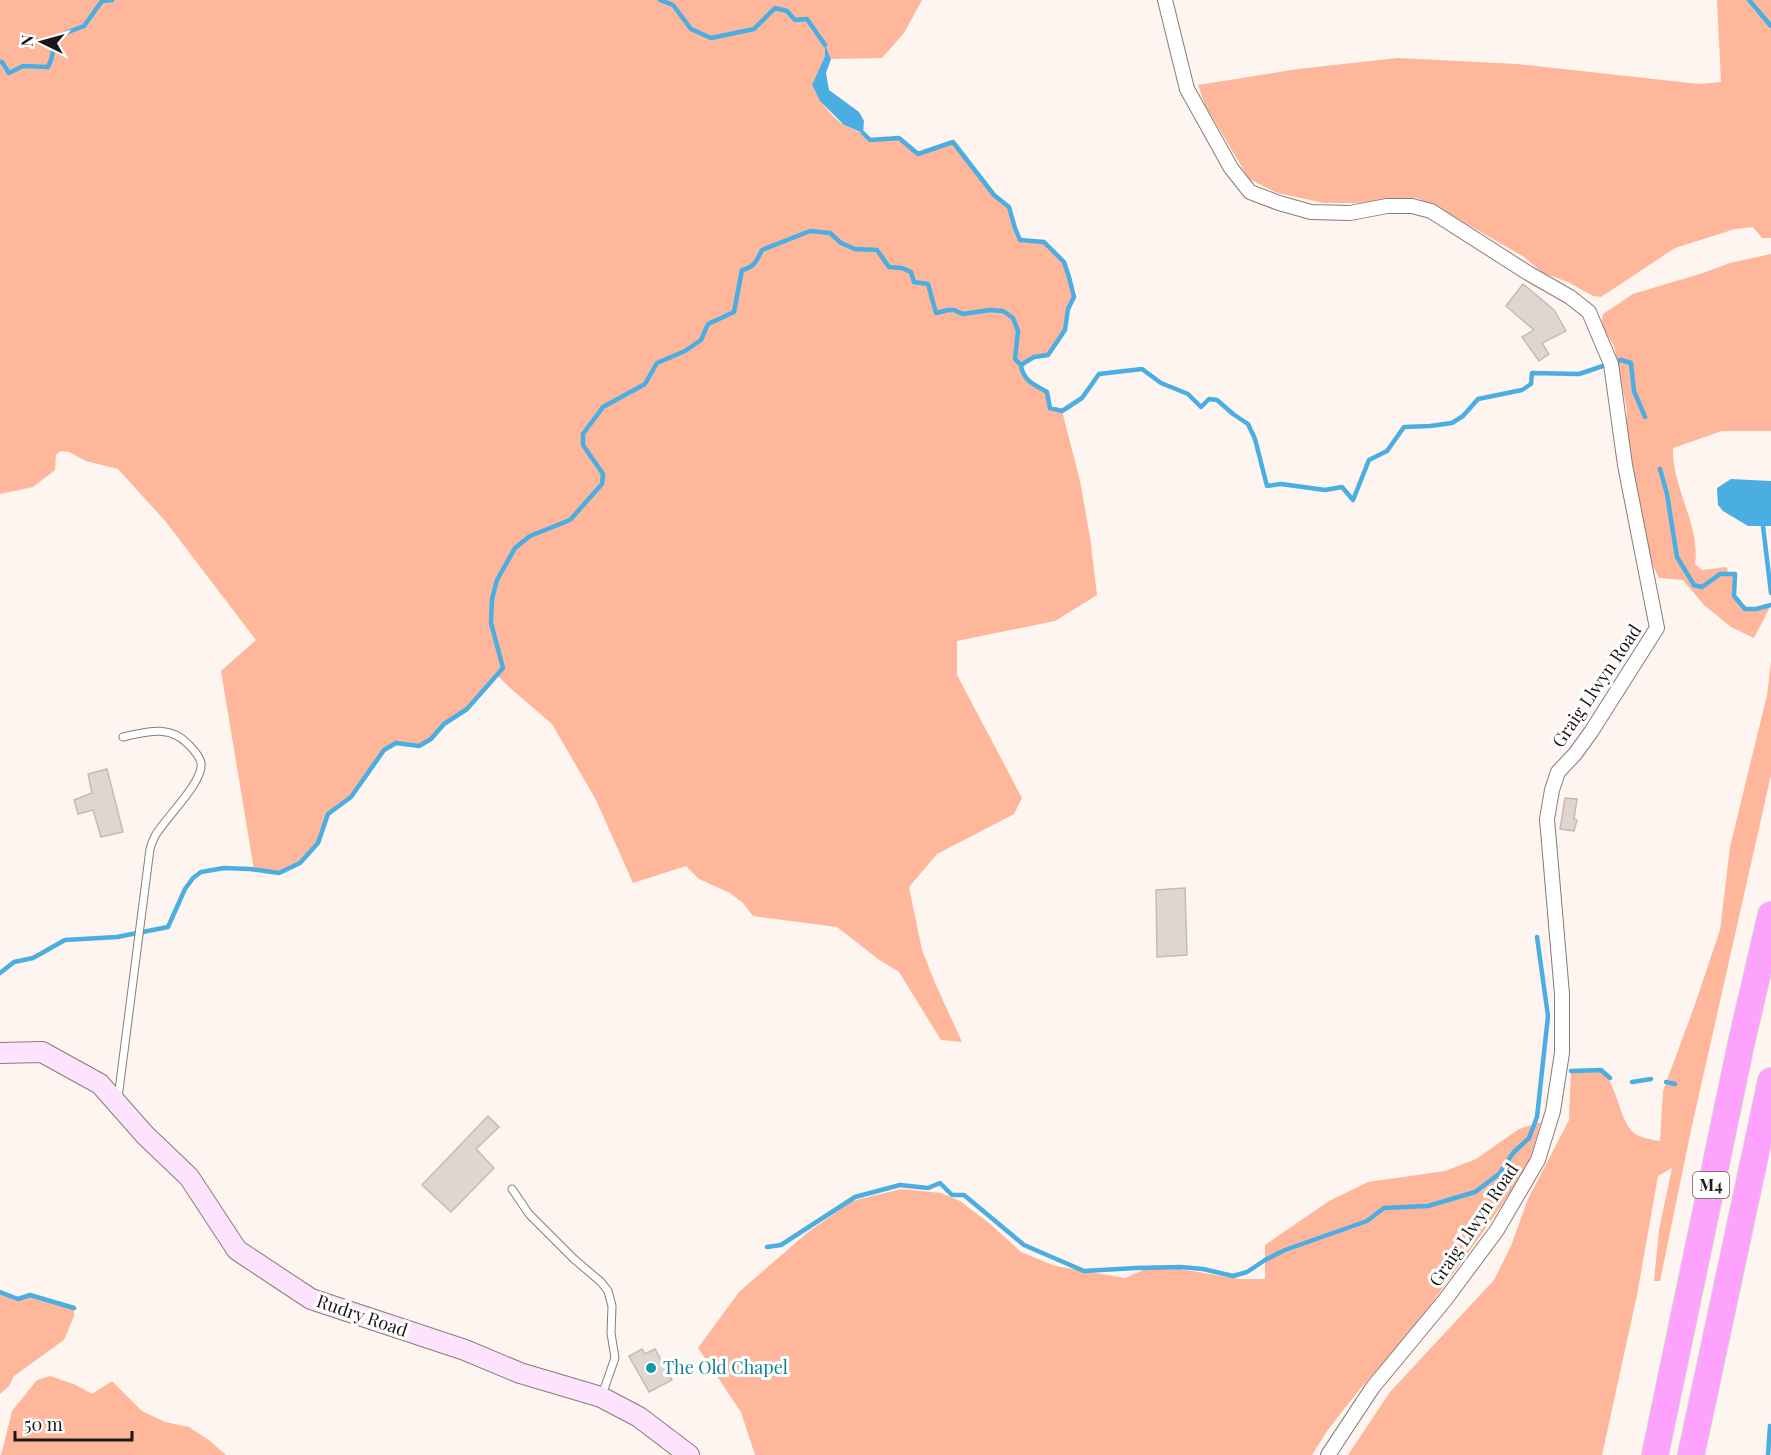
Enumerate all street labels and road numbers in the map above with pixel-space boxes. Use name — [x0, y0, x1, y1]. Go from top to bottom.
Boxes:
street label: Graig Llwyn Road — [1546, 619, 1647, 752]
street label: Graig Llwyn Road — [1423, 1158, 1524, 1291]
road number: M4 — [1693, 1172, 1729, 1198]
street label: Rudry Road — [314, 1288, 411, 1342]

